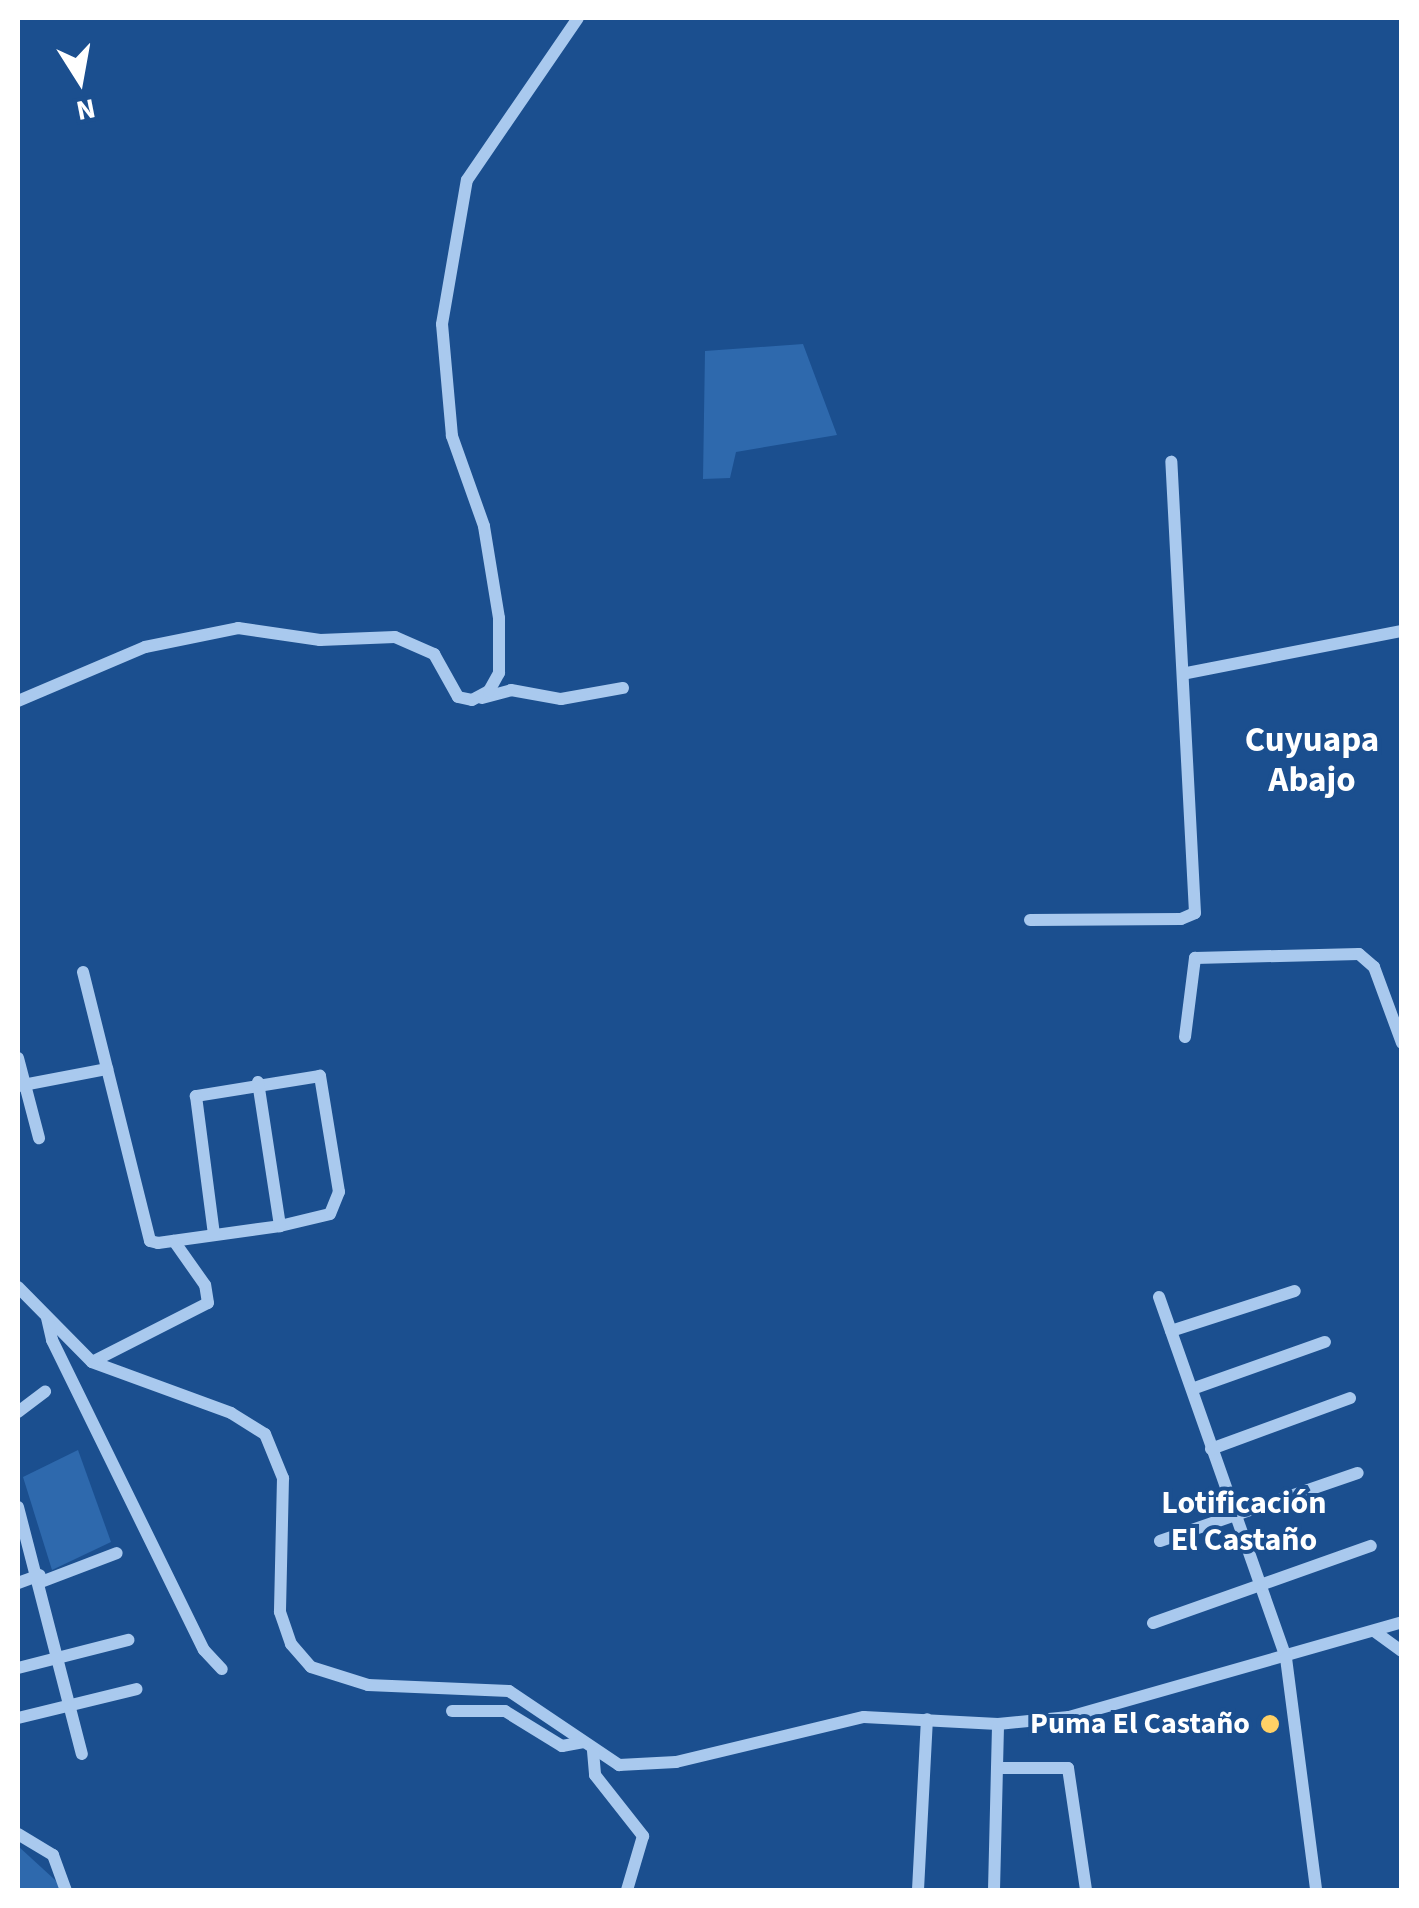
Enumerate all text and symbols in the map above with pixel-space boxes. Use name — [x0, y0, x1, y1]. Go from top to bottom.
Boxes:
north arrow — [30, 30, 130, 130]
text: N — [73, 88, 99, 131]
district label: Cuyuapa Abajo — [1245, 719, 1379, 801]
district label: Lotificación El Castaño — [1161, 1485, 1327, 1560]
place label: Puma El Castaño — [1030, 1706, 1250, 1742]
marker: Puma El Castaño — [1259, 1713, 1281, 1735]

